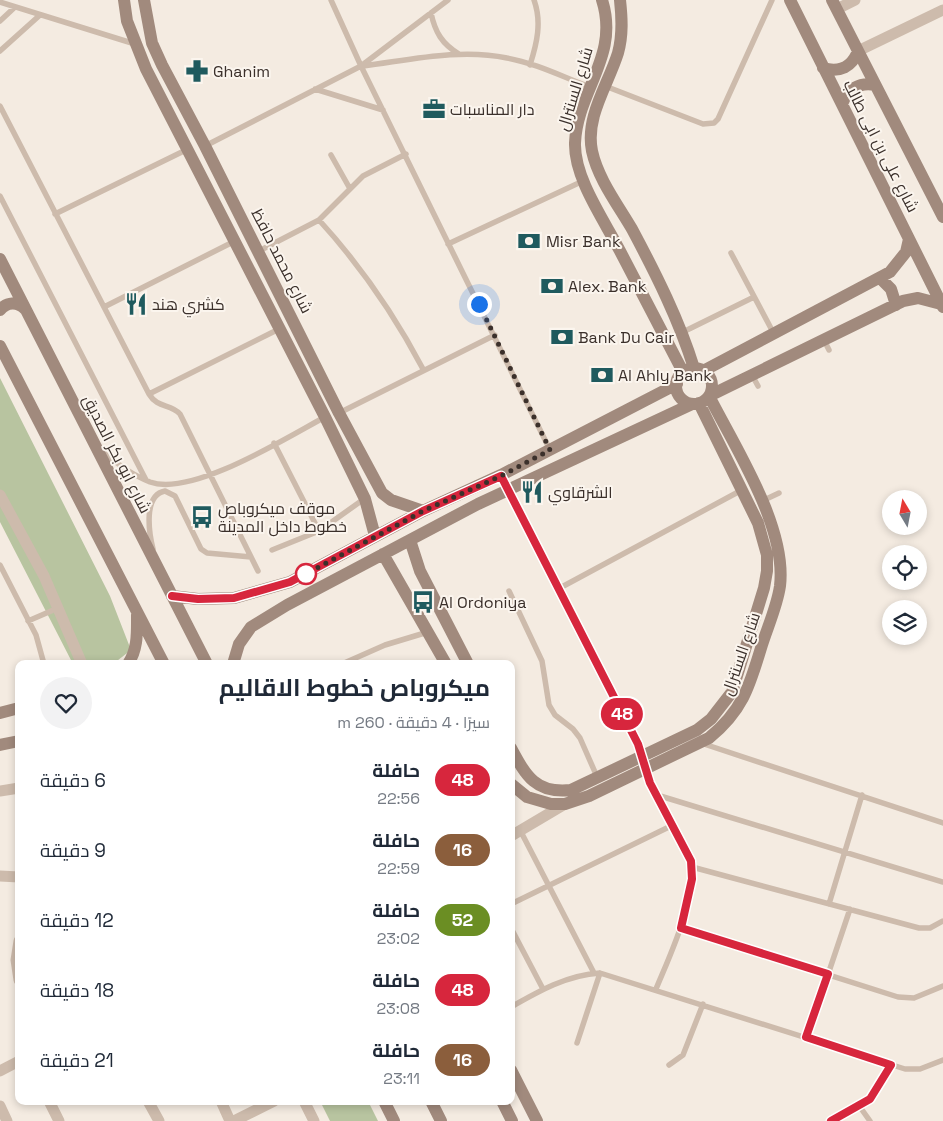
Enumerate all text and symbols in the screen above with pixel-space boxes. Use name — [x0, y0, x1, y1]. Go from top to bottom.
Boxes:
street label: شارع السنترال — [552, 44, 599, 134]
pharmacy icon: Ghanim — [184, 58, 210, 84]
place label: Ghanim — [213, 61, 270, 82]
street label: شارع على بن ابى طالب — [838, 76, 924, 216]
office icon: دار المناسبات — [421, 96, 447, 122]
place label: دار المناسبات — [450, 99, 535, 120]
street label: شارع محمد حافظ — [246, 205, 317, 317]
bank icon: Misr Bank — [516, 228, 542, 254]
place label: Misr Bank — [546, 231, 621, 252]
bank icon: Alex. Bank — [539, 273, 565, 299]
place label: Alex. Bank — [568, 276, 647, 297]
restaurant icon: كشري هند — [123, 291, 149, 317]
your location — [467, 292, 492, 317]
place label: كشري هند — [152, 294, 225, 318]
bank icon: Bank Du Cair — [549, 324, 575, 350]
place label: Bank Du Cair — [578, 327, 674, 348]
bank icon: Al Ahly Bank — [589, 362, 615, 388]
place label: Al Ahly Bank — [618, 365, 712, 386]
street label: شارع ابو بكر الصديق — [77, 391, 156, 517]
restaurant icon: الشرقاوي — [519, 479, 545, 505]
place label: الشرقاوي — [548, 482, 612, 506]
north arrow — [882, 490, 928, 535]
map controls — [882, 490, 927, 645]
place label: موقف ميكروباص خطوط داخل المدينة — [218, 498, 347, 537]
bus stop icon: موقف ميكروباص خطوط داخل المدينة — [189, 504, 215, 530]
button: locate — [882, 545, 927, 590]
unlabelled marker — [295, 563, 317, 585]
bus stop icon: Al Ordoniya — [410, 589, 436, 615]
place label: Al Ordoniya — [439, 592, 526, 613]
button: layers — [882, 600, 927, 645]
street label: شارع السنترال — [717, 610, 766, 699]
text: ميكروباص خطوط الاقاليم — [219, 672, 490, 703]
button: heart — [40, 677, 92, 729]
line badge: 48 — [600, 698, 644, 730]
text: 48 — [611, 702, 633, 725]
text: سيرًا · 4 دقيقة · 260 m — [337, 712, 490, 733]
text: حافلة — [372, 758, 420, 783]
text: 6 دقيقة — [40, 768, 106, 793]
text: 48 — [451, 768, 474, 791]
text: 22:56 — [377, 788, 420, 809]
text: حافلة — [372, 828, 420, 853]
text: 9 دقيقة — [40, 838, 106, 863]
text: 16 — [453, 838, 472, 861]
text: 22:59 — [377, 858, 420, 879]
text: حافلة — [372, 898, 420, 923]
text: 12 دقيقة — [40, 908, 114, 933]
text: 52 — [452, 908, 473, 931]
text: 23:02 — [377, 928, 420, 949]
text: حافلة — [372, 968, 420, 993]
text: 18 دقيقة — [40, 978, 114, 1003]
text: 48 — [451, 978, 474, 1001]
text: 23:08 — [376, 998, 420, 1019]
text: حافلة — [372, 1038, 420, 1063]
text: 21 دقيقة — [40, 1048, 114, 1073]
text: 16 — [453, 1048, 472, 1071]
text: 23:11 — [383, 1068, 420, 1089]

